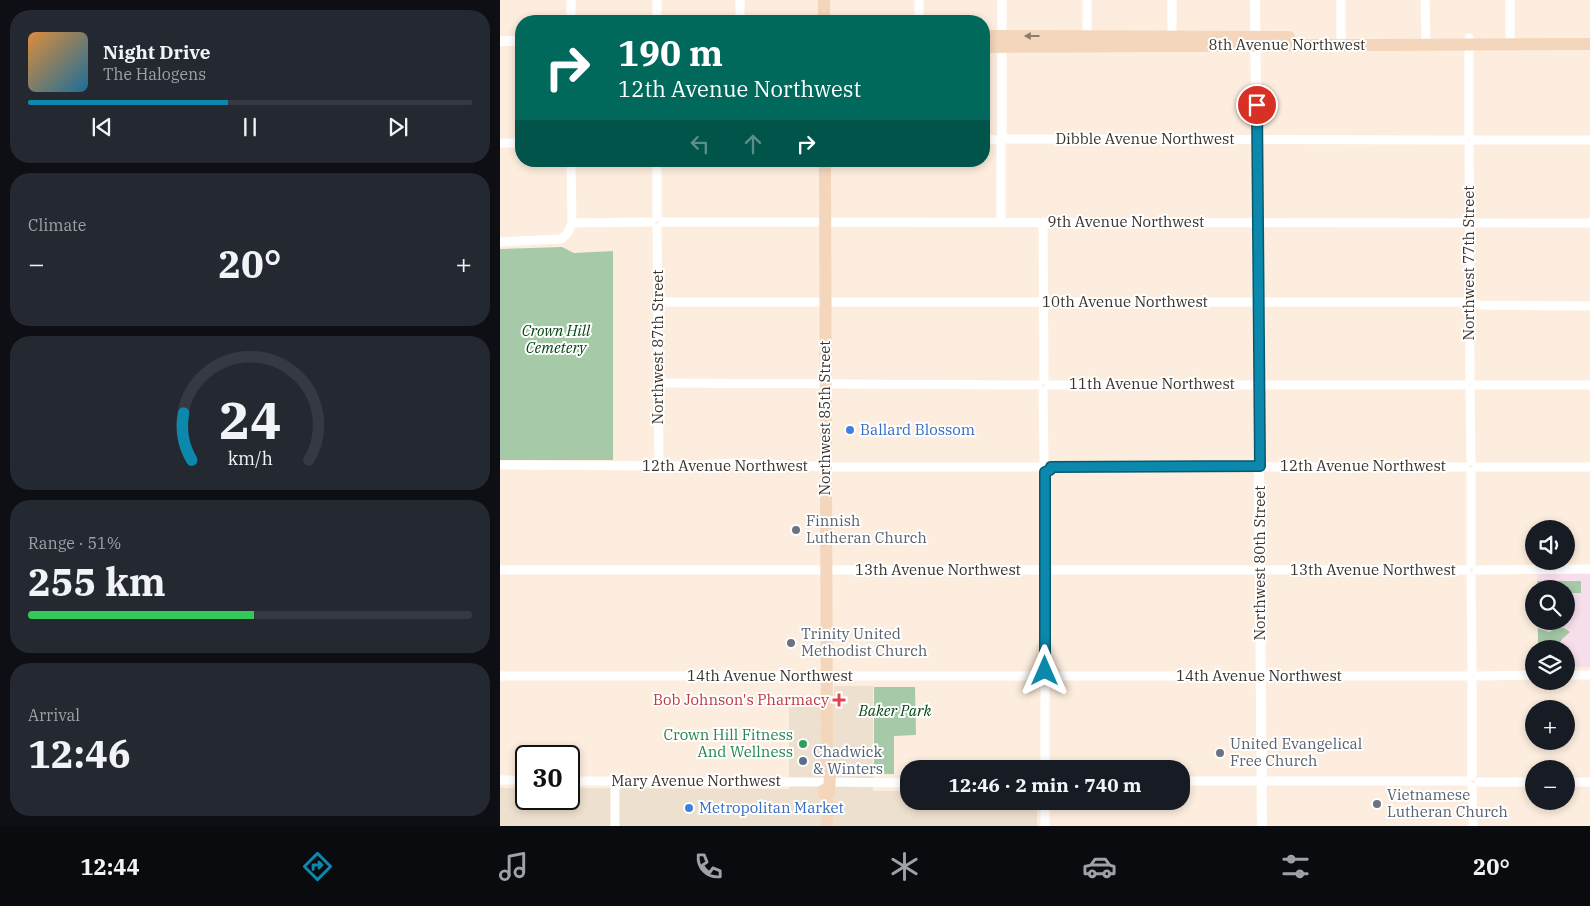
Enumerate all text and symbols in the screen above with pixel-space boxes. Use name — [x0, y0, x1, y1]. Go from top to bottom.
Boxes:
text: 190 m — [618, 30, 723, 76]
one-way arrow — [1023, 32, 1039, 40]
icon: right — [535, 35, 600, 100]
street label: 8th Avenue Northwest — [1209, 35, 1365, 54]
text: Night Drive — [103, 40, 211, 64]
text: The Halogens — [103, 64, 206, 84]
text: 12th Avenue Northwest — [618, 74, 861, 103]
pin — [1236, 84, 1278, 126]
icon: arrive — [1243, 91, 1271, 119]
icon: previous — [88, 113, 116, 141]
icon: pause — [236, 113, 264, 141]
icon: next — [384, 113, 412, 141]
street label: Dibble Avenue Northwest — [1056, 129, 1234, 148]
icon: left — [686, 130, 714, 158]
icon: ahead — [739, 130, 767, 158]
icon: right — [792, 130, 820, 158]
street label: Northwest 77th Street — [1459, 185, 1478, 341]
street label: 9th Avenue Northwest — [1048, 212, 1204, 231]
text: Climate — [28, 215, 86, 235]
text: 20° — [218, 239, 282, 288]
text: − — [28, 245, 45, 282]
text: + — [455, 245, 472, 282]
street label: Northwest 87th Street — [648, 269, 667, 425]
street label: 10th Avenue Northwest — [1042, 292, 1208, 311]
park label: Crown Hill Cemetery — [522, 321, 591, 357]
street label: Northwest 85th Street — [815, 340, 834, 496]
street label: 11th Avenue Northwest — [1069, 374, 1235, 393]
text: 24 — [219, 386, 281, 453]
place label: Ballard Blossom — [860, 420, 975, 439]
marker: Ballard Blossom — [844, 424, 856, 436]
text: km/h — [227, 447, 273, 470]
street label: 12th Avenue Northwest — [642, 456, 808, 475]
street label: 12th Avenue Northwest — [1280, 456, 1446, 475]
street label: Northwest 80th Street — [1250, 485, 1269, 641]
place label: Finnish Lutheran Church — [806, 511, 927, 547]
map controls — [1525, 520, 1575, 810]
button: sound — [1525, 520, 1575, 570]
marker: Finnish Lutheran Church — [790, 524, 802, 536]
text: Range · 51% — [28, 533, 121, 553]
text: 255 km — [28, 557, 166, 606]
street label: 13th Avenue Northwest — [855, 560, 1021, 579]
street label: 13th Avenue Northwest — [1290, 560, 1456, 579]
button: search — [1525, 580, 1575, 630]
place label: Trinity United Methodist Church — [801, 624, 927, 660]
marker: Trinity United Methodist Church — [785, 637, 797, 649]
button: layers — [1525, 640, 1575, 690]
position arrow — [1018, 644, 1070, 696]
street label: 14th Avenue Northwest — [687, 666, 853, 685]
street label: 14th Avenue Northwest — [1176, 666, 1342, 685]
place label: Bob Johnson's Pharmacy — [653, 690, 829, 709]
marker: Bob Johnson's Pharmacy — [833, 694, 845, 706]
button: + — [1525, 700, 1575, 750]
park label: Baker Park — [857, 701, 932, 720]
text: Arrival — [28, 705, 80, 725]
place label: Crown Hill Fitness And Wellness — [664, 725, 793, 761]
text: 12:46 — [28, 729, 131, 778]
place label: United Evangelical Free Church — [1230, 734, 1362, 770]
marker: Crown Hill Fitness And Wellness — [797, 738, 809, 750]
place label: Chadwick & Winters — [813, 742, 883, 778]
speed limit sign: 30 — [515, 745, 580, 810]
marker: United Evangelical Free Church — [1214, 747, 1226, 759]
marker: Chadwick & Winters — [797, 755, 809, 767]
button: − — [1525, 760, 1575, 810]
street label: Mary Avenue Northwest — [611, 771, 781, 790]
text: 12:46 · 2 min · 740 m — [949, 773, 1141, 797]
place label: Vietnamese Lutheran Church — [1387, 785, 1508, 821]
place label: Metropolitan Market — [699, 798, 844, 817]
marker: Vietnamese Lutheran Church — [1371, 798, 1383, 810]
marker: Metropolitan Market — [683, 802, 695, 814]
icon: directions — [300, 849, 335, 884]
icon: music — [496, 849, 531, 884]
icon: phone — [691, 849, 726, 884]
icon: climate — [887, 849, 922, 884]
icon: car — [1082, 849, 1117, 884]
icon: filters — [1278, 849, 1313, 884]
text: 12:44 — [80, 852, 140, 881]
text: 20° — [1473, 852, 1510, 881]

